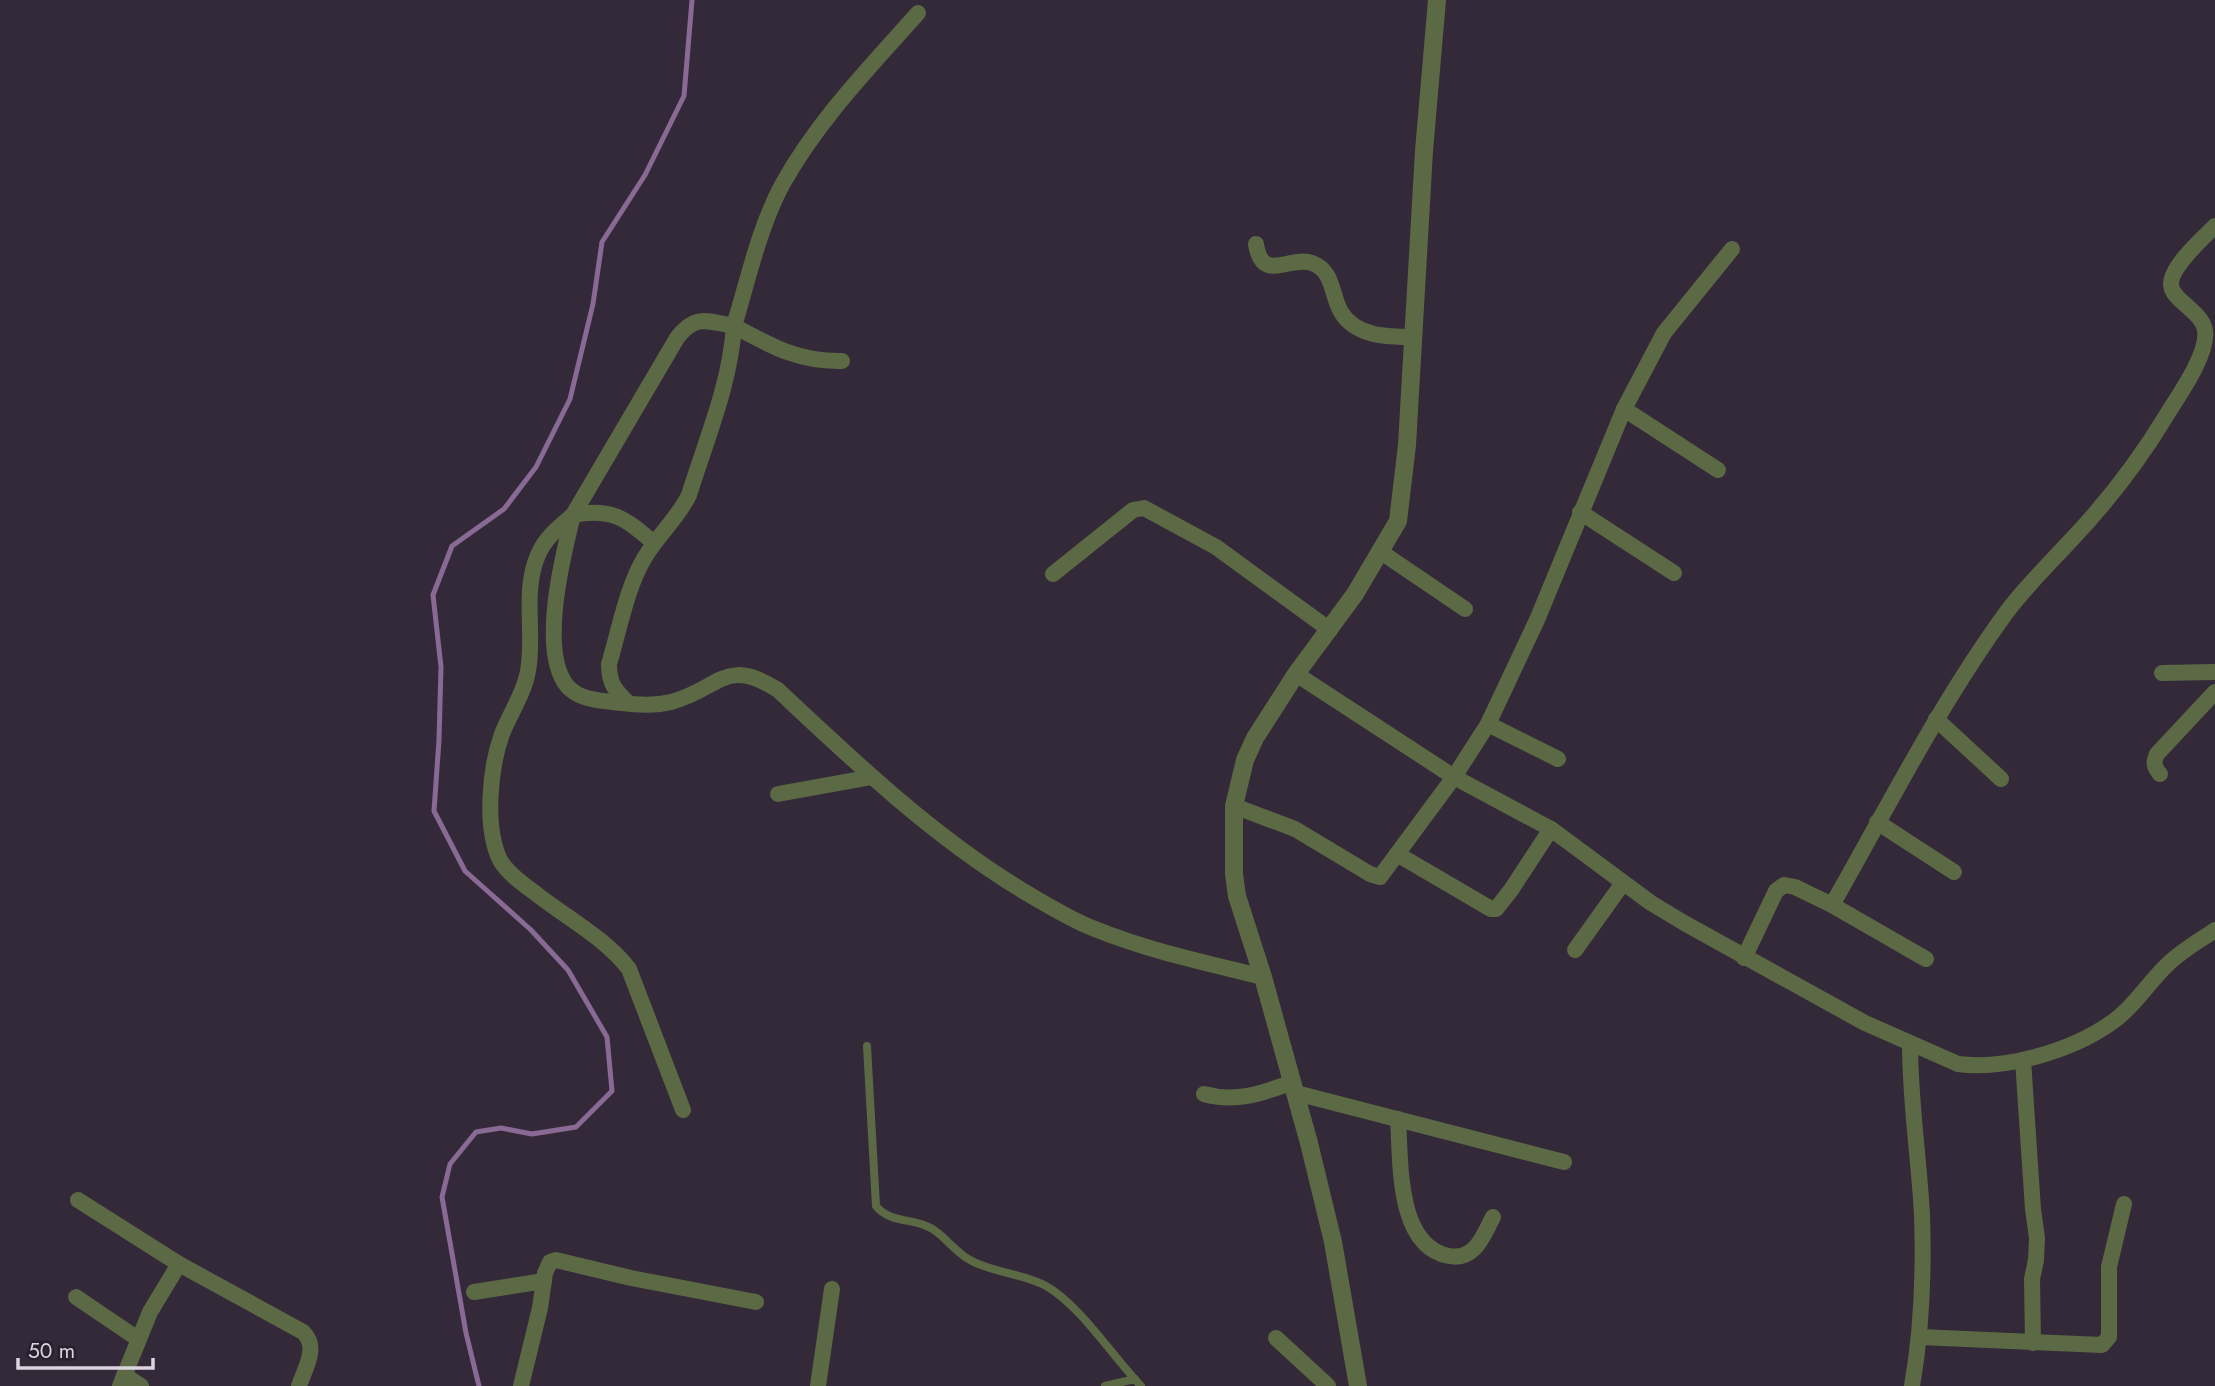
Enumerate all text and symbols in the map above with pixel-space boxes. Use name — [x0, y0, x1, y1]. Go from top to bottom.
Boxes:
scale bar — [18, 1326, 152, 1370]
text: 50 m — [28, 1336, 75, 1366]

